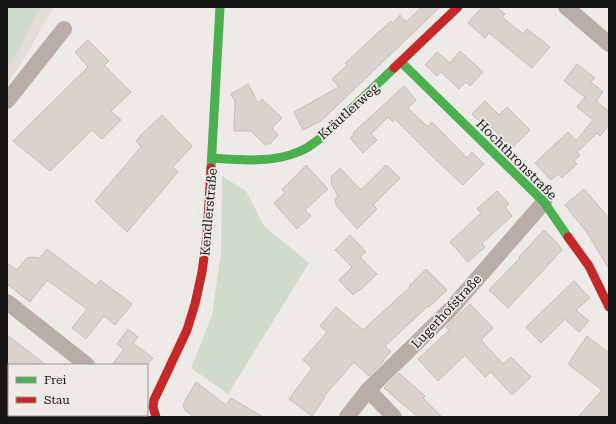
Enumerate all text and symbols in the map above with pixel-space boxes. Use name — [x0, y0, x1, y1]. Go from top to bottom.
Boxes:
street label: Kräutlerweg — [315, 80, 382, 142]
street label: Hochthronstraße — [473, 116, 560, 203]
street label: Kendlerstraße — [197, 168, 220, 257]
street label: Lugerhofstraße — [408, 271, 484, 351]
legend — [8, 364, 148, 416]
text: Frei — [44, 373, 66, 387]
text: Stau — [44, 393, 70, 407]

